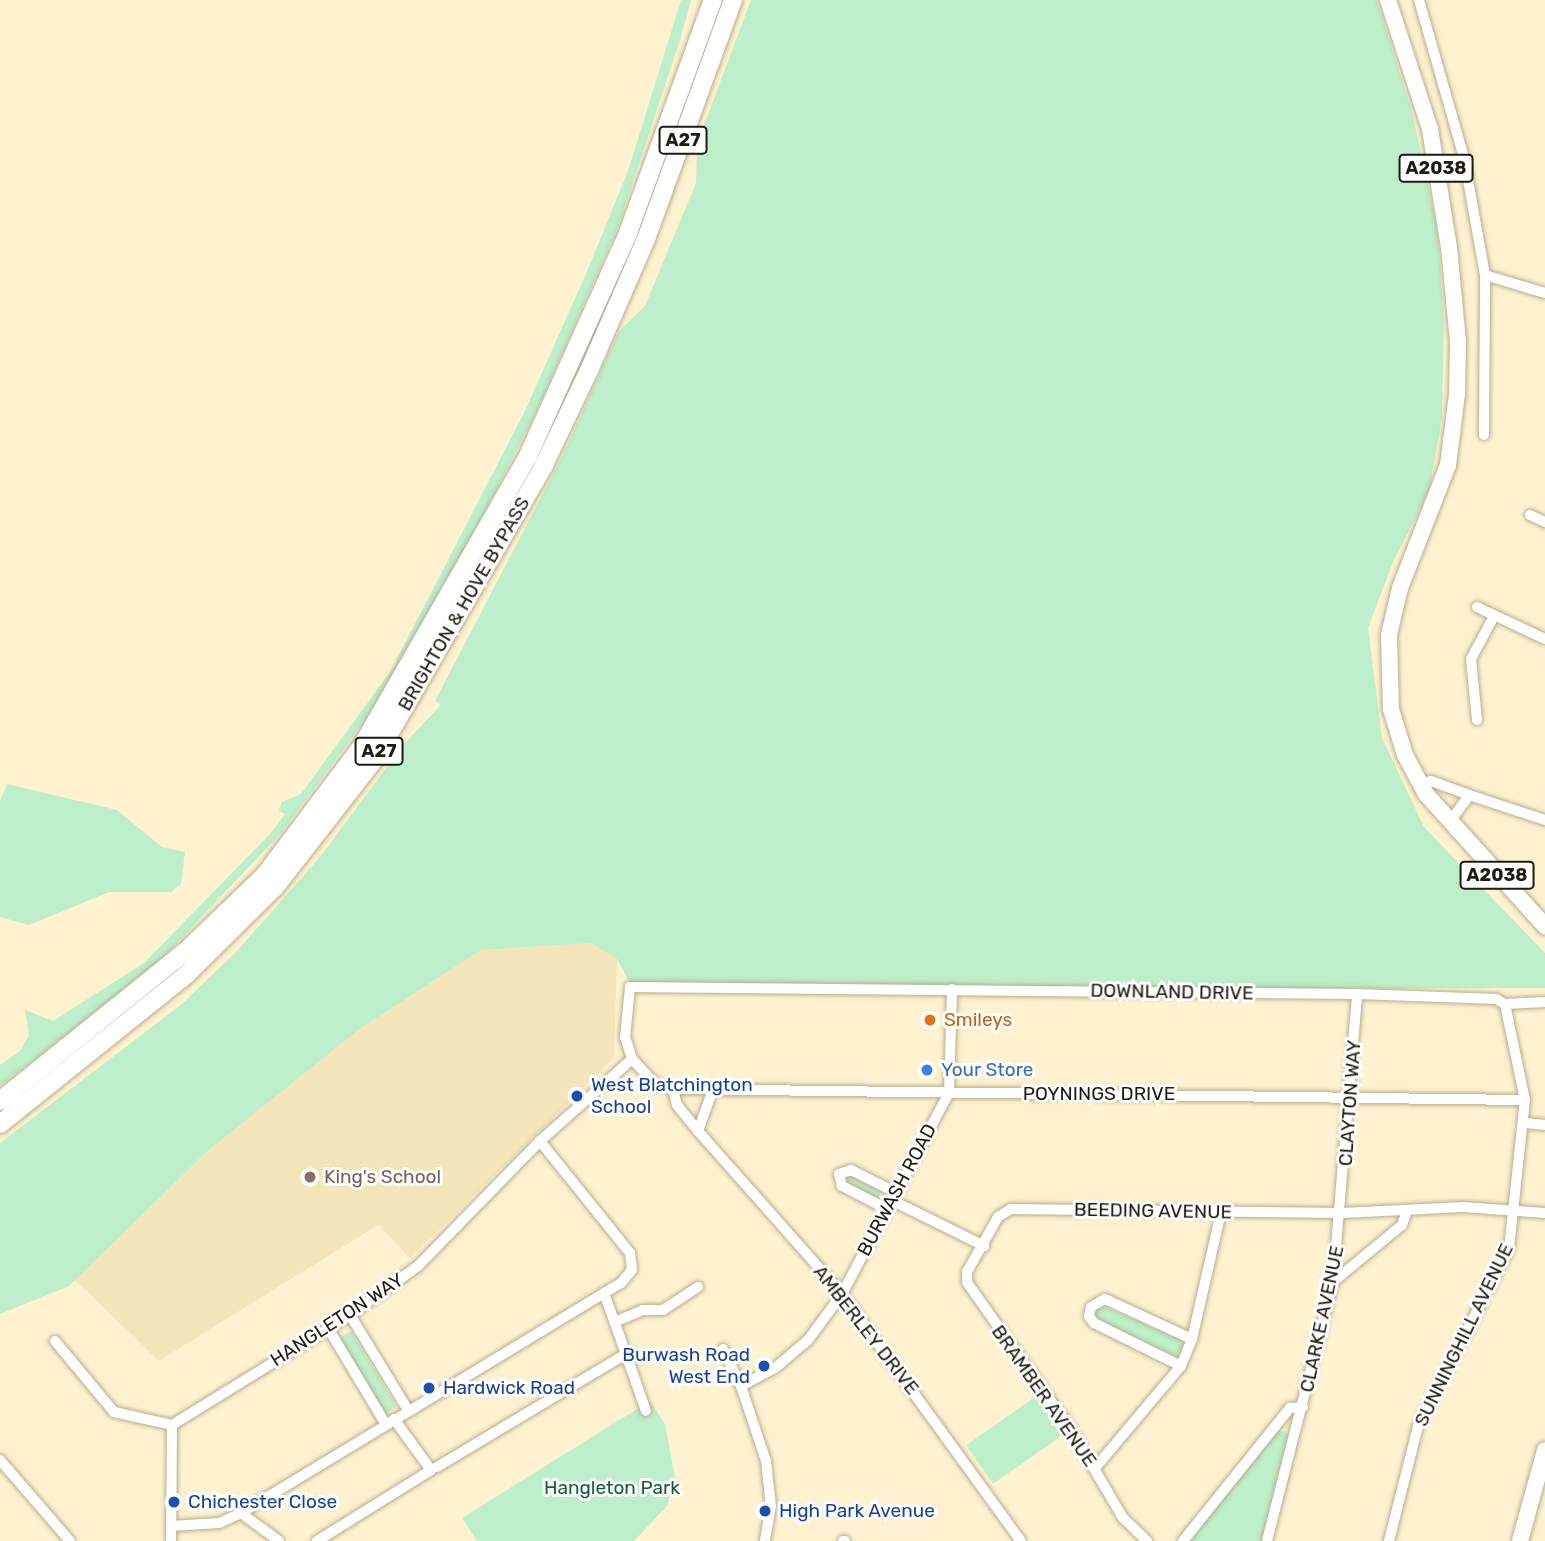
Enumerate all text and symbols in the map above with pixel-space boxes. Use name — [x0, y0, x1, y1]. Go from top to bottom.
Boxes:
road number: A27 — [658, 125, 708, 154]
road number: A2038 — [1398, 154, 1474, 182]
street label: BRIGHTON & HOVE BYPASS — [393, 493, 535, 715]
road number: A27 — [354, 736, 404, 766]
road number: A2038 — [1458, 860, 1536, 890]
street label: DOWNLAND DRIVE — [1090, 979, 1254, 1005]
place label: Smileys — [944, 1009, 1012, 1031]
marker: Smileys — [922, 1012, 938, 1028]
street label: CLAYTON WAY — [1334, 1039, 1366, 1167]
place label: Your Store — [941, 1059, 1034, 1081]
marker: Your Store — [919, 1062, 935, 1078]
place label: West Blatchington School — [591, 1074, 753, 1118]
street label: POYNINGS DRIVE — [1023, 1083, 1175, 1105]
marker: West Blatchington School — [569, 1088, 585, 1104]
street label: BURWASH ROAD — [853, 1120, 941, 1260]
place label: King's School — [324, 1166, 441, 1188]
marker: King's School — [302, 1169, 318, 1185]
street label: BEEDING AVENUE — [1074, 1198, 1232, 1224]
street label: SUNNINGHILL AVENUE — [1410, 1239, 1518, 1431]
street label: CLARKE AVENUE — [1295, 1243, 1349, 1395]
street label: AMBERLEY DRIVE — [808, 1261, 924, 1399]
street label: HANGLETON WAY — [266, 1268, 408, 1372]
street label: BRAMBER AVENUE — [986, 1321, 1102, 1471]
place label: Burwash Road West End — [622, 1344, 750, 1388]
marker: Burwash Road West End — [756, 1358, 772, 1374]
place label: Hardwick Road — [443, 1377, 575, 1399]
marker: Hardwick Road — [421, 1380, 437, 1396]
park label: Hangleton Park — [544, 1477, 680, 1499]
place label: Chichester Close — [188, 1491, 338, 1513]
marker: Chichester Close — [166, 1494, 182, 1510]
place label: High Park Avenue — [779, 1500, 935, 1522]
marker: High Park Avenue — [757, 1503, 773, 1519]

